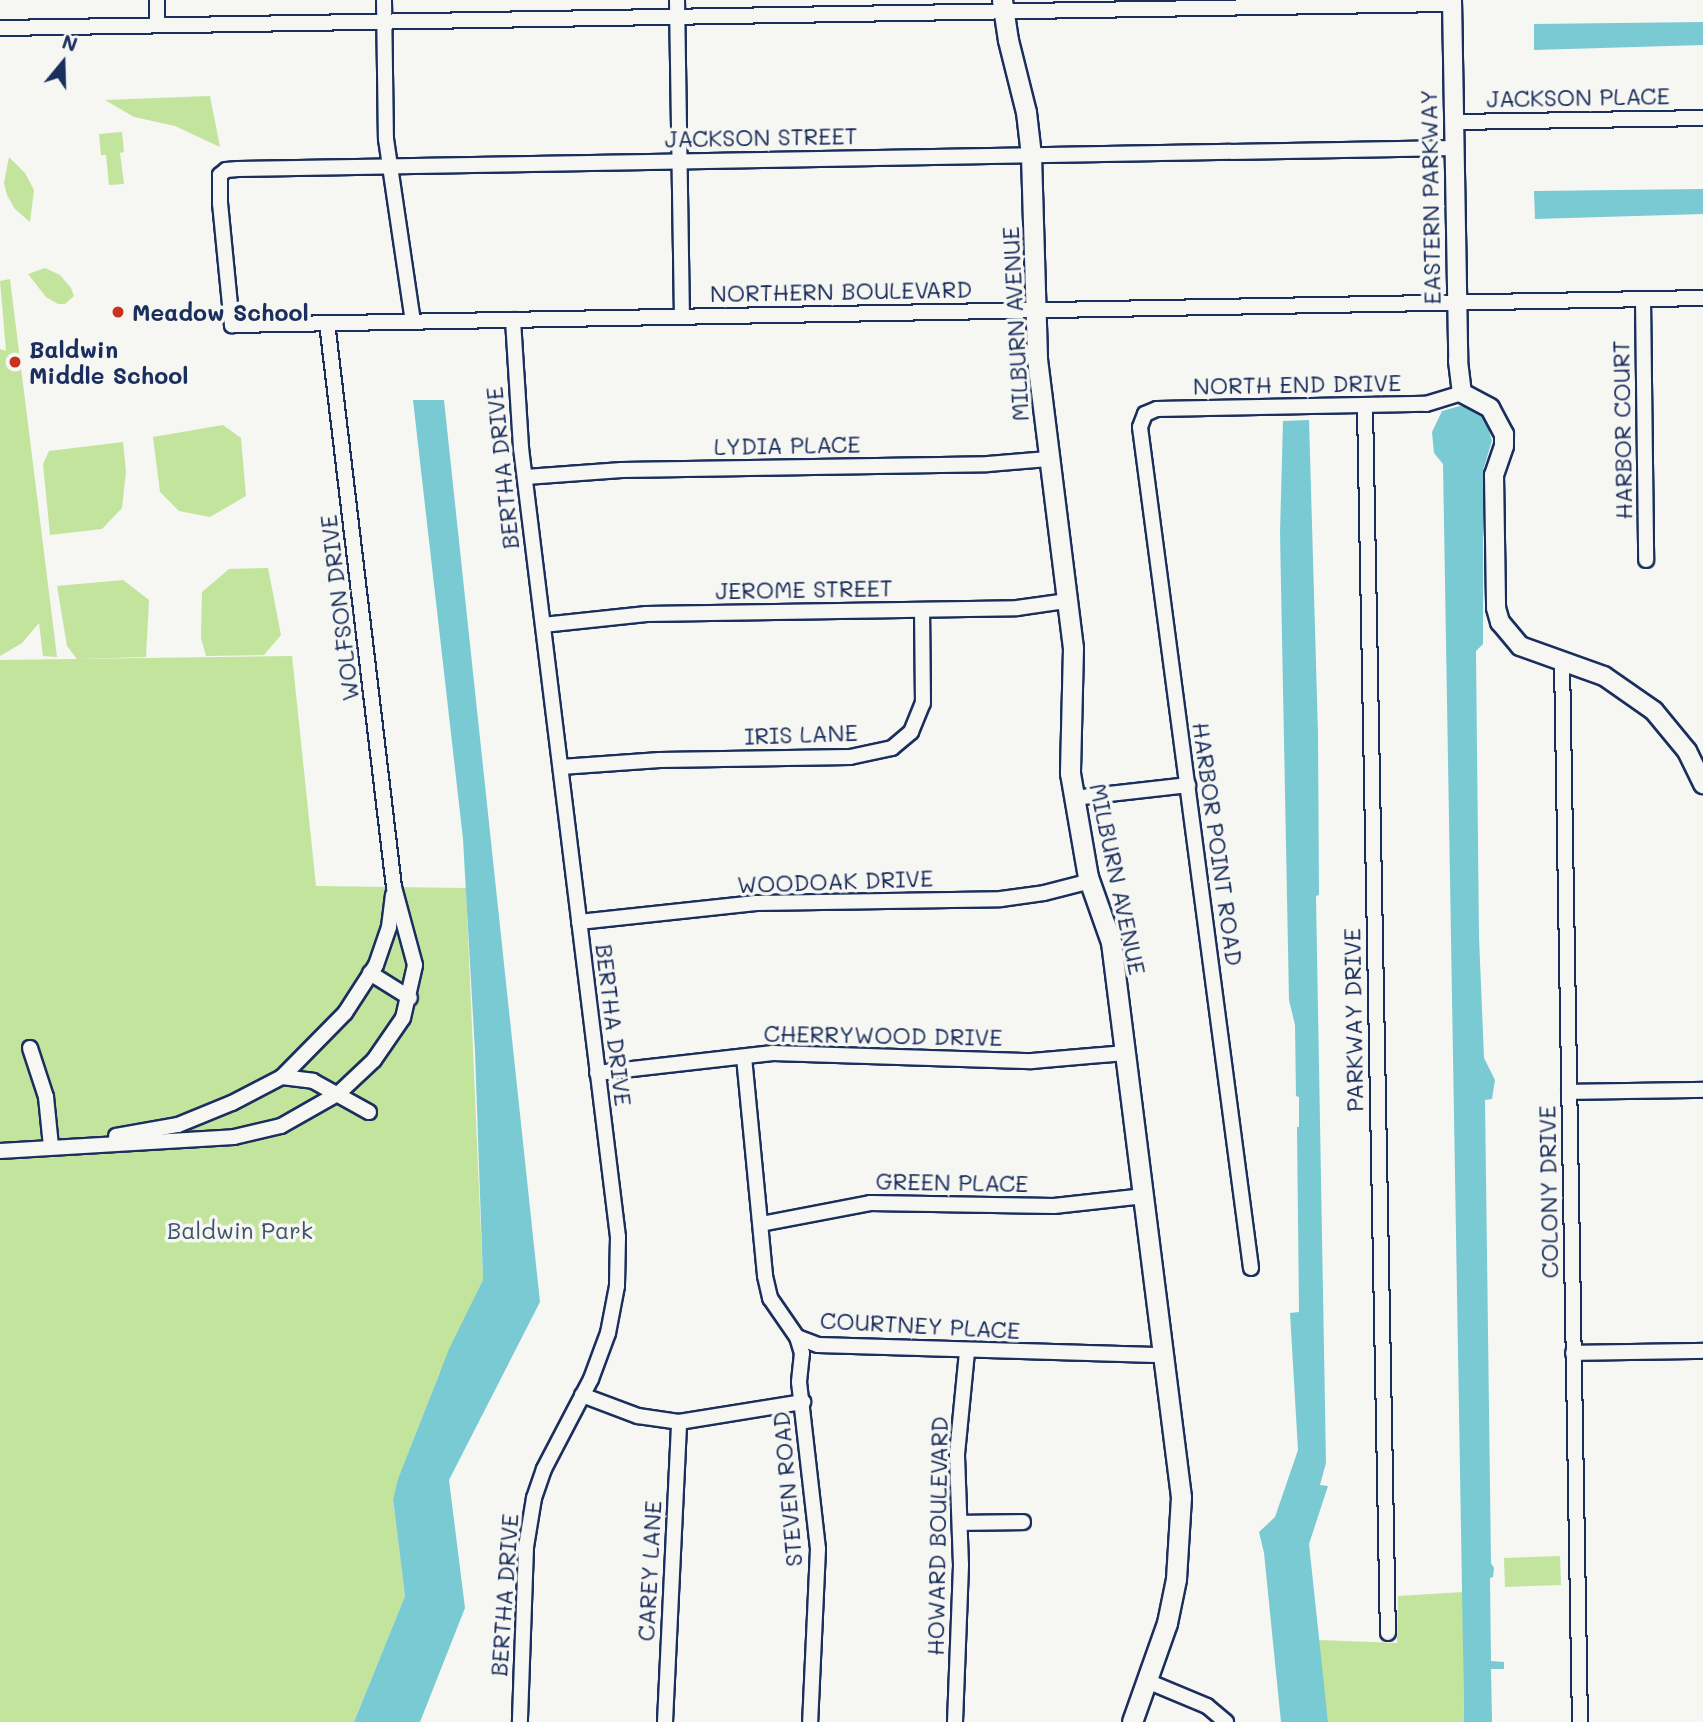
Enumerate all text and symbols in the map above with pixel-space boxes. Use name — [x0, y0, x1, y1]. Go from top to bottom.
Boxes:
north arrow — [28, 28, 98, 98]
text: N — [59, 29, 81, 57]
street label: JACKSON PLACE — [1486, 82, 1670, 112]
street label: EASTERN PARKWAY — [1414, 89, 1446, 305]
street label: JACKSON STREET — [664, 122, 858, 152]
street label: MILBURN AVENUE — [996, 226, 1034, 422]
street label: NORTHERN BOULEVARD — [710, 275, 972, 307]
place label: Meadow School — [132, 298, 309, 326]
marker: Meadow School — [110, 304, 126, 320]
place label: Baldwin Middle School — [29, 335, 188, 389]
street label: HARBOR COURT — [1607, 340, 1637, 520]
marker: Baldwin Middle School — [7, 354, 23, 370]
street label: NORTH END DRIVE — [1193, 368, 1401, 400]
street label: BERTHA DRIVE — [480, 385, 524, 551]
street label: LYDIA PLACE — [713, 430, 861, 460]
street label: WOLFSON DRIVE — [314, 513, 364, 703]
street label: JEROME STREET — [715, 574, 893, 604]
street label: IRIS LANE — [744, 718, 858, 750]
street label: HARBOR POINT ROAD — [1187, 720, 1249, 968]
street label: MILBURN AVENUE — [1084, 781, 1152, 977]
street label: WOODOAK DRIVE — [736, 864, 934, 898]
street label: PARKWAY DRIVE — [1338, 928, 1368, 1112]
street label: BERTHA DRIVE — [590, 942, 638, 1108]
street label: CHERRYWOOD DRIVE — [763, 1019, 1003, 1051]
street label: COLONY DRIVE — [1533, 1105, 1563, 1279]
street label: GREEN PLACE — [875, 1167, 1029, 1197]
park label: Baldwin Park — [167, 1216, 313, 1244]
street label: COURTNEY PLACE — [819, 1306, 1021, 1344]
street label: STEVEN ROAD — [766, 1410, 808, 1568]
street label: HOWARD BOULEVARD — [921, 1416, 953, 1656]
street label: CAREY LANE — [632, 1500, 666, 1642]
street label: BERTHA DRIVE — [485, 1513, 523, 1677]

